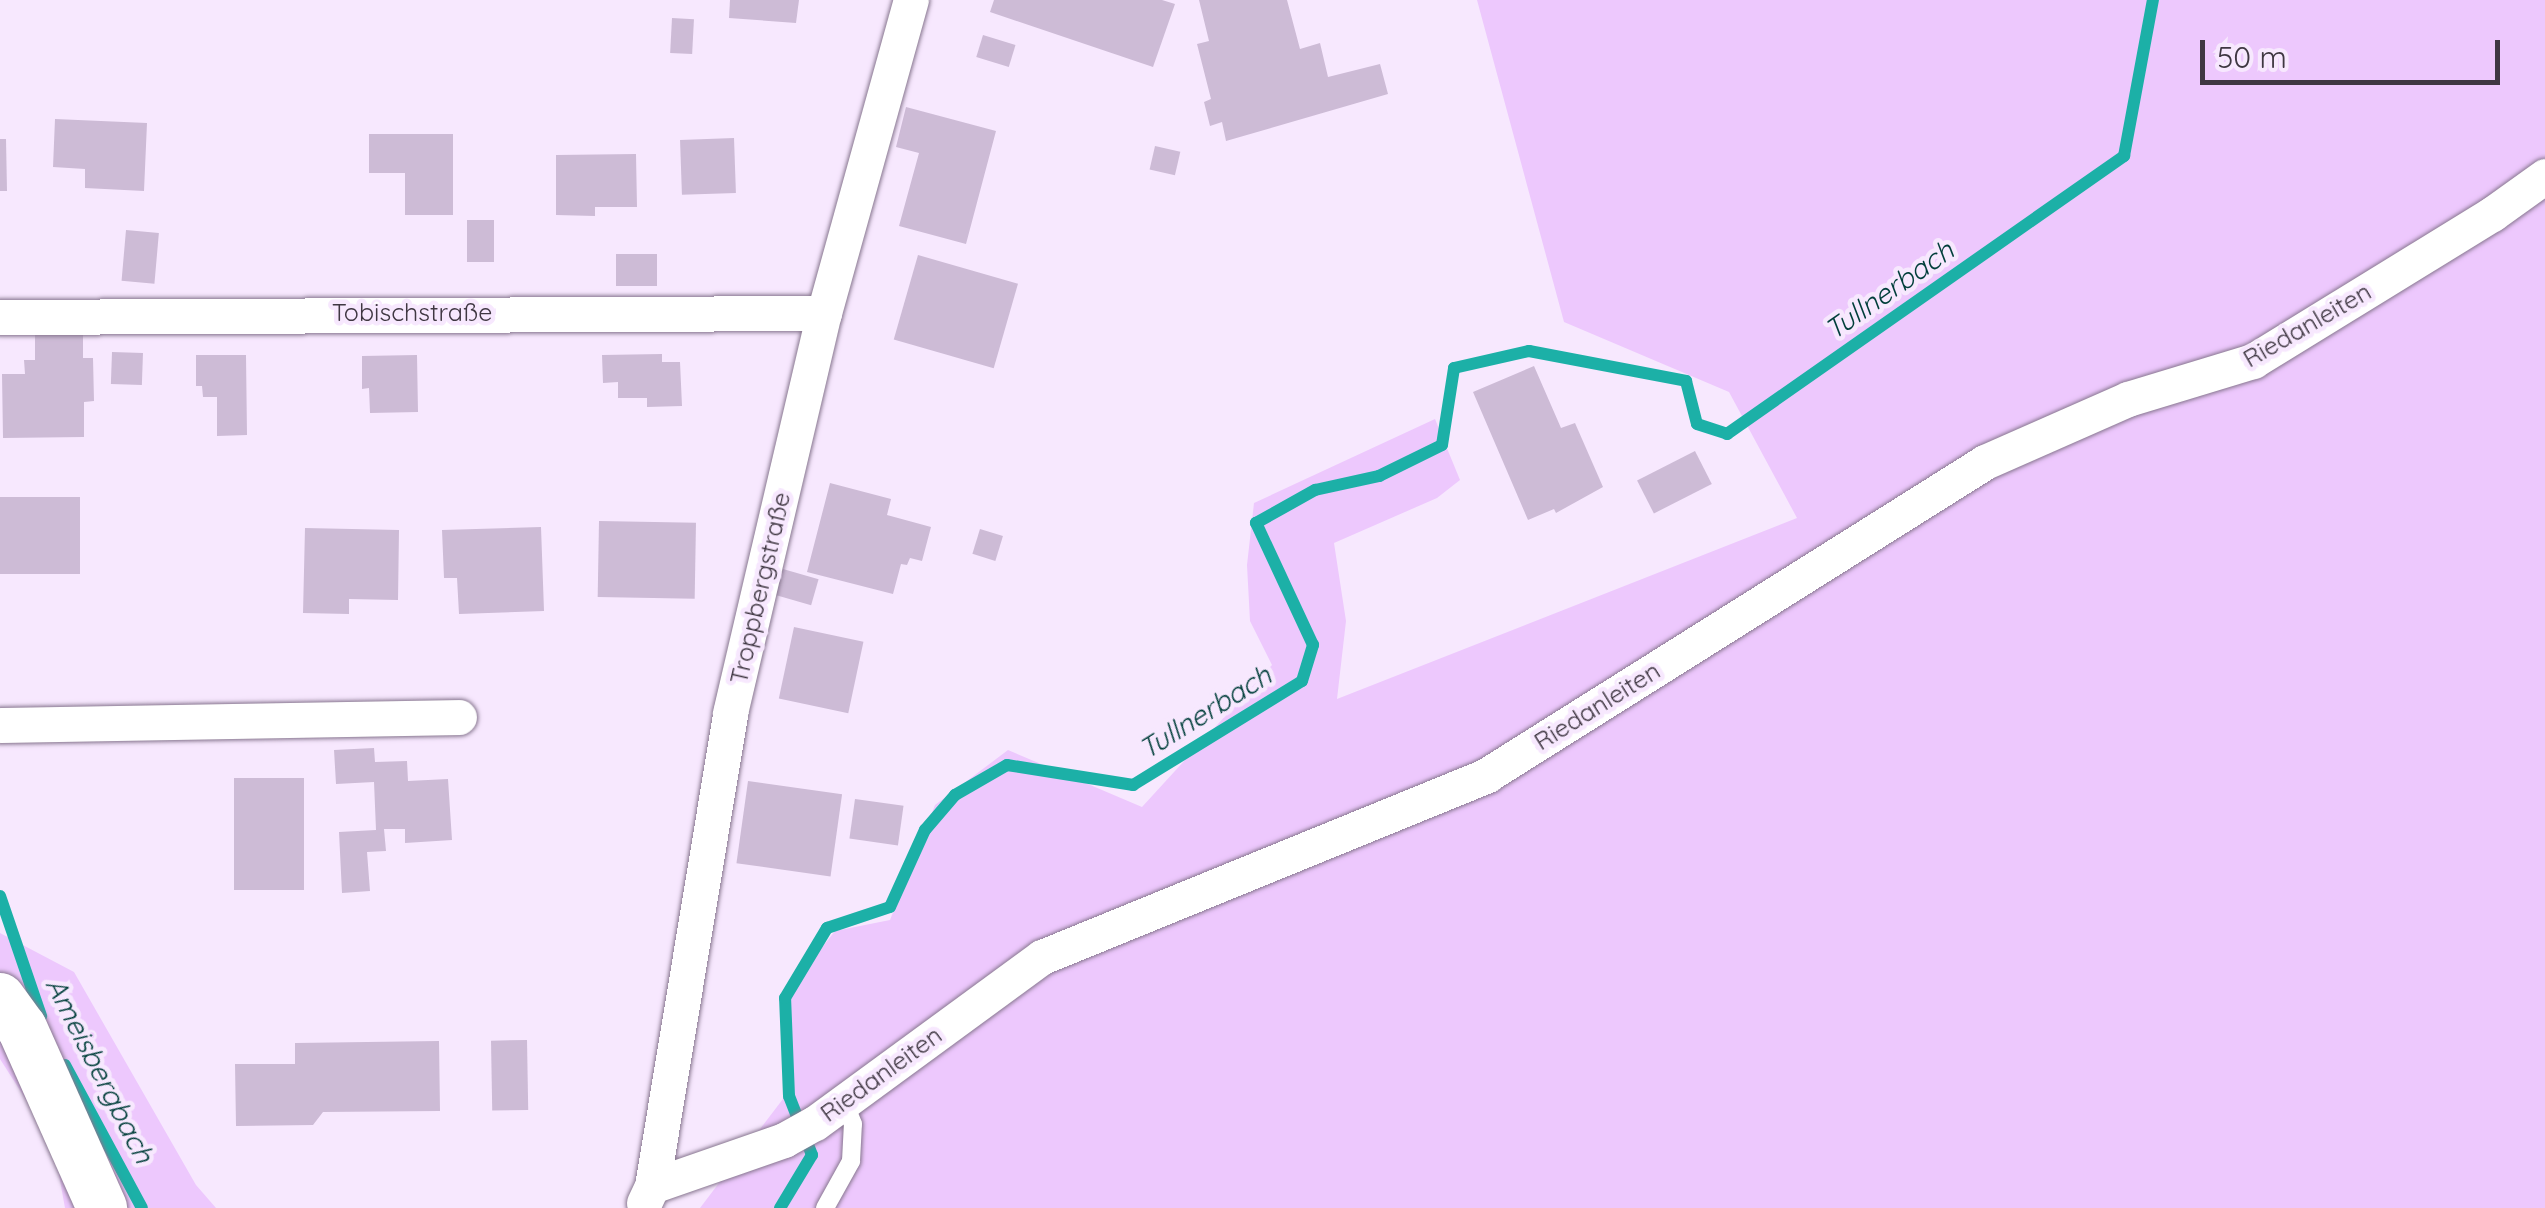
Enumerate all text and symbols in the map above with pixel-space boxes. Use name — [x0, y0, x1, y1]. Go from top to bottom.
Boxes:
scale bar — [2205, 20, 2505, 82]
text: 50 m — [2217, 38, 2287, 76]
water label: Tullnerbach — [1818, 233, 1960, 347]
street label: Riedanleiten — [2238, 276, 2376, 374]
street label: Tobischstraße — [332, 297, 492, 327]
street label: Troppbergstraße — [723, 489, 797, 687]
street label: Riedanleiten — [1528, 655, 1666, 757]
water label: Tullnerbach — [1133, 658, 1277, 766]
water label: Ameisbergbach — [39, 972, 161, 1168]
street label: Riedanleiten — [814, 1020, 948, 1128]

